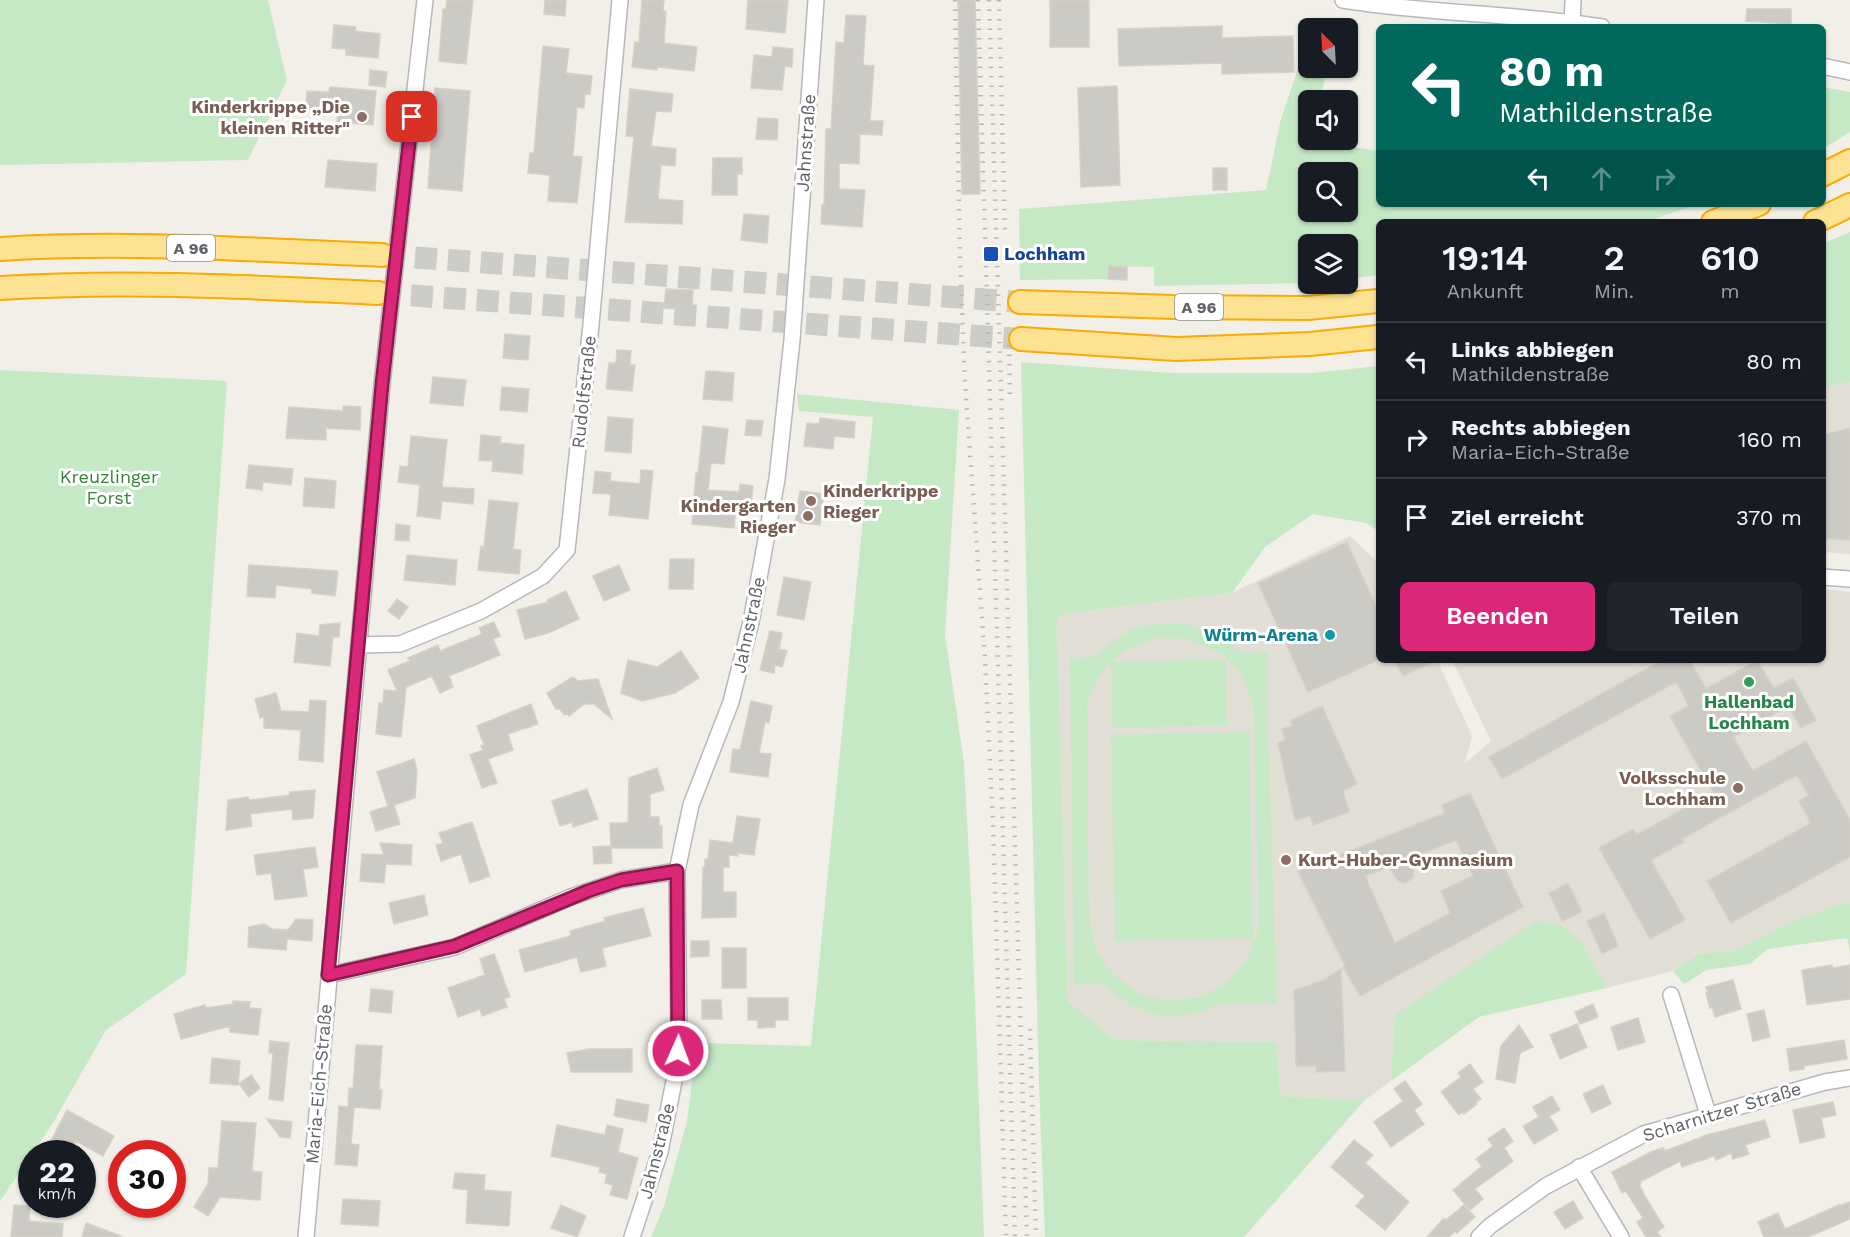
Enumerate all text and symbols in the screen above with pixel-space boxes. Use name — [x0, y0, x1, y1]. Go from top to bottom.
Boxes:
north arrow — [1298, 18, 1358, 78]
map controls — [1298, 18, 1358, 294]
text: 80 m — [1499, 47, 1604, 96]
icon: left — [1400, 48, 1478, 126]
button: sound — [1298, 90, 1358, 150]
pin — [386, 91, 437, 142]
street label: Jahnstraße — [792, 93, 819, 193]
place label: Kinderkrippe „Die kleinen Ritter" — [191, 96, 350, 138]
text: Mathildenstraße — [1499, 97, 1713, 129]
icon: arrive — [395, 100, 428, 133]
marker: Kinderkrippe „Die kleinen Ritter" — [355, 110, 369, 124]
button: search — [1298, 162, 1358, 222]
icon: left — [1522, 162, 1555, 195]
icon: ahead — [1585, 162, 1618, 195]
icon: right — [1648, 162, 1681, 195]
button: layers — [1298, 234, 1358, 294]
road number: A 96 — [167, 235, 215, 261]
text: 19:14 — [1442, 237, 1528, 279]
text: 2 — [1603, 237, 1625, 279]
text: 610 — [1700, 237, 1760, 279]
place label: Lochham — [1004, 243, 1085, 264]
marker: Lochham — [982, 245, 1000, 263]
text: Ankunft — [1447, 279, 1523, 303]
text: Min. — [1594, 279, 1634, 303]
text: m — [1721, 279, 1740, 303]
road number: A 96 — [1175, 294, 1223, 320]
street label: Rudolfstraße — [567, 334, 600, 449]
text: Links abbiegen — [1451, 337, 1614, 362]
icon: left — [1400, 345, 1433, 378]
text: 80 m — [1746, 349, 1802, 374]
text: Mathildenstraße — [1451, 362, 1610, 386]
text: Rechts abbiegen — [1451, 415, 1631, 440]
icon: right — [1400, 423, 1433, 456]
text: 160 m — [1738, 427, 1802, 452]
text: Maria-Eich-Straße — [1451, 440, 1630, 464]
park label: Kreuzlinger Forst — [60, 466, 158, 508]
place label: Kinderkrippe Rieger — [823, 480, 939, 522]
marker: Kinderkrippe Rieger — [804, 494, 818, 508]
place label: Kindergarten Rieger — [680, 495, 796, 537]
icon: arrive — [1400, 501, 1433, 534]
text: Ziel erreicht — [1451, 505, 1584, 530]
text: 370 m — [1736, 505, 1802, 530]
marker: Kindergarten Rieger — [801, 509, 815, 523]
street label: Jahnstraße — [728, 575, 769, 675]
button: Beenden — [1400, 582, 1595, 651]
button: Teilen — [1607, 582, 1802, 651]
place label: Würm-Arena — [1204, 624, 1319, 645]
marker: Würm-Arena — [1323, 628, 1337, 642]
marker: Hallenbad Lochham — [1742, 675, 1756, 689]
place label: Hallenbad Lochham — [1704, 691, 1794, 733]
place label: Volksschule Lochham — [1619, 767, 1726, 809]
marker: Volksschule Lochham — [1731, 781, 1745, 795]
place label: Kurt-Huber-Gymnasium — [1298, 849, 1513, 870]
marker: Kurt-Huber-Gymnasium — [1279, 853, 1293, 867]
street label: Maria-Eich-Straße — [301, 1003, 336, 1165]
position arrow — [646, 1019, 710, 1083]
street label: Scharnitzer Straße — [1640, 1077, 1804, 1146]
street label: Jahnstraße — [634, 1101, 679, 1201]
speed limit sign: 30 — [108, 1140, 186, 1218]
text: 22 — [39, 1154, 75, 1189]
text: km/h — [38, 1185, 76, 1203]

